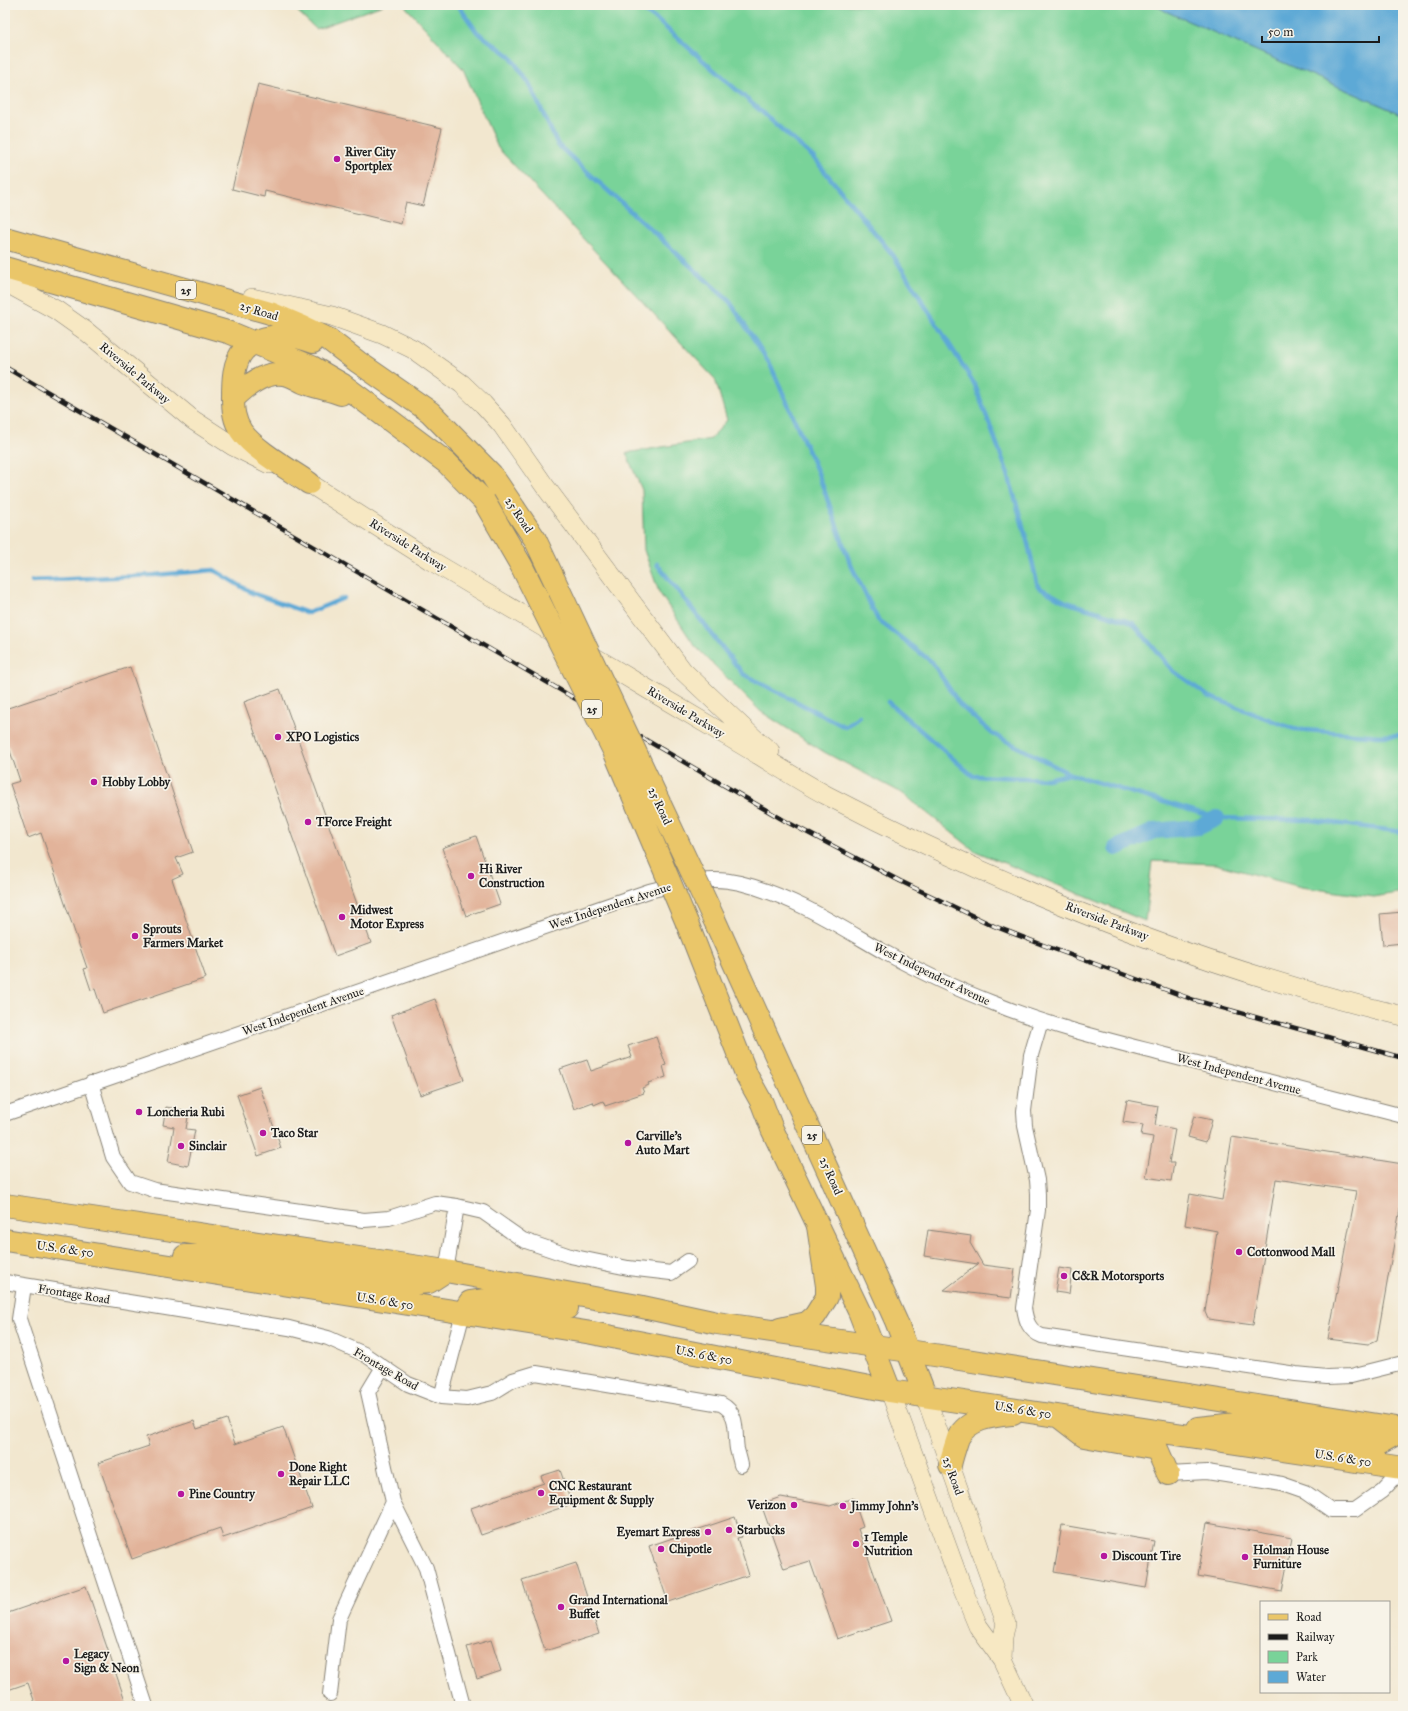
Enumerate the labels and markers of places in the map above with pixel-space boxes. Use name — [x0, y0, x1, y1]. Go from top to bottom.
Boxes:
place label: River City Sportplex — [345, 145, 397, 174]
marker: River City Sportplex — [332, 154, 342, 164]
place label: XPO Logistics — [285, 730, 360, 745]
marker: XPO Logistics — [273, 732, 283, 742]
place label: Hobby Lobby — [102, 775, 172, 790]
marker: Hobby Lobby — [89, 777, 99, 787]
place label: TForce Freight — [315, 815, 392, 830]
marker: TForce Freight — [303, 817, 313, 827]
place label: Hi River Construction — [479, 862, 545, 890]
marker: Hi River Construction — [466, 871, 476, 881]
place label: Midwest Motor Express — [350, 903, 424, 932]
marker: Midwest Motor Express — [337, 912, 347, 922]
place label: Sprouts Farmers Market — [143, 922, 224, 950]
marker: Sprouts Farmers Market — [130, 931, 140, 941]
place label: Loncheria Rubi — [147, 1105, 225, 1119]
marker: Loncheria Rubi — [134, 1107, 144, 1117]
place label: Taco Star — [270, 1126, 319, 1140]
marker: Taco Star — [258, 1128, 268, 1138]
place label: Carville's Auto Mart — [635, 1129, 690, 1157]
marker: Carville's Auto Mart — [623, 1138, 633, 1148]
place label: Sinclair — [189, 1139, 227, 1153]
marker: Sinclair — [176, 1141, 186, 1151]
place label: Cottonwood Mall — [1247, 1245, 1336, 1259]
marker: Cottonwood Mall — [1234, 1247, 1244, 1257]
place label: C&R Motorsports — [1072, 1269, 1165, 1284]
marker: C&R Motorsports — [1059, 1271, 1069, 1281]
place label: Done Right Repair LLC — [289, 1460, 350, 1489]
marker: Done Right Repair LLC — [276, 1469, 286, 1479]
place label: CNC Restaurant Equipment & Supply — [549, 1479, 655, 1508]
place label: Pine Country — [189, 1487, 256, 1502]
marker: CNC Restaurant Equipment & Supply — [536, 1488, 546, 1498]
marker: Pine Country — [176, 1489, 186, 1499]
place label: Verizon — [747, 1498, 786, 1512]
place label: Jimmy John's — [849, 1499, 919, 1514]
marker: Verizon — [789, 1500, 799, 1510]
marker: Jimmy John's — [838, 1501, 848, 1511]
place label: Starbucks — [737, 1523, 786, 1537]
place label: Eyemart Express — [617, 1525, 701, 1540]
marker: Starbucks — [724, 1525, 734, 1535]
marker: Eyemart Express — [703, 1527, 713, 1537]
place label: 1 Temple Nutrition — [864, 1530, 913, 1558]
marker: 1 Temple Nutrition — [851, 1539, 861, 1549]
place label: Chipotle — [669, 1542, 712, 1557]
place label: Holman House Furniture — [1253, 1543, 1329, 1571]
marker: Chipotle — [656, 1544, 666, 1554]
place label: Discount Tire — [1112, 1549, 1181, 1563]
marker: Discount Tire — [1099, 1551, 1109, 1561]
marker: Holman House Furniture — [1240, 1552, 1250, 1562]
place label: Grand International Buffet — [569, 1593, 669, 1621]
marker: Grand International Buffet — [556, 1602, 566, 1612]
place label: Legacy Sign & Neon — [74, 1647, 140, 1676]
marker: Legacy Sign & Neon — [61, 1656, 71, 1666]

